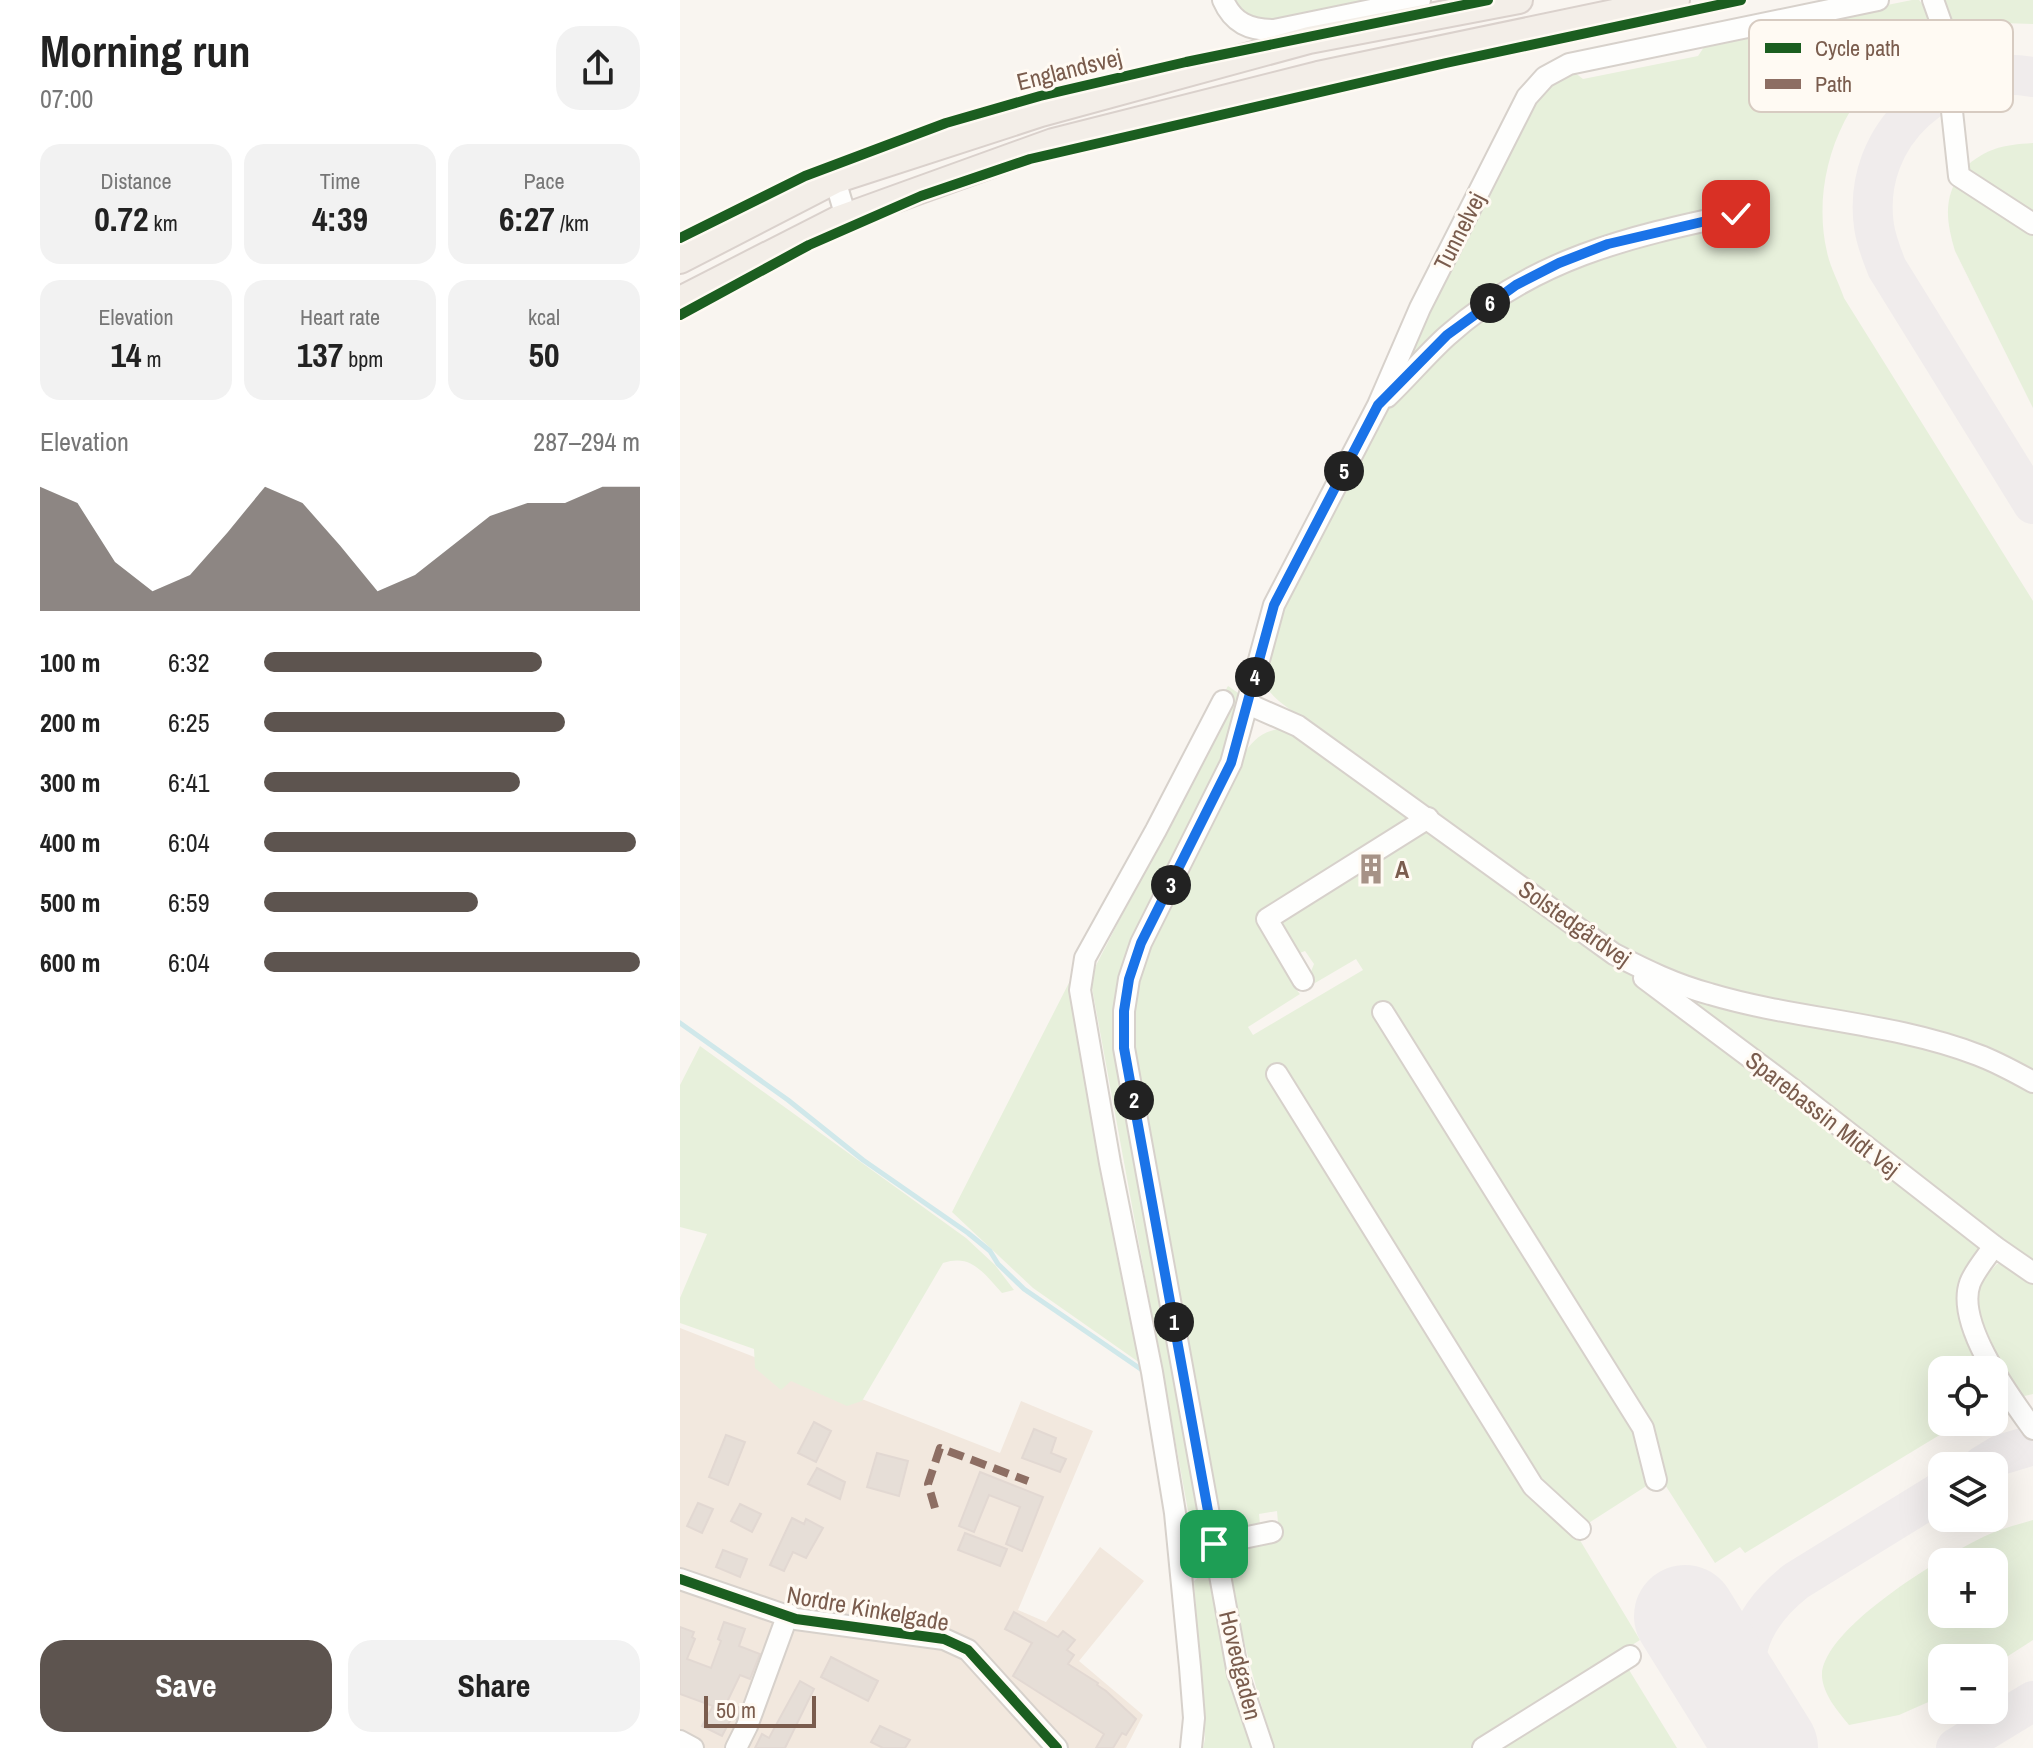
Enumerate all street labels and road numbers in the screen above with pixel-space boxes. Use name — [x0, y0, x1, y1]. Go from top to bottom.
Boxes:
street label: Englandsvej — [1013, 41, 1125, 97]
street label: Tunnelvej — [1426, 186, 1492, 276]
street label: Solstedgårdvej — [1513, 873, 1637, 973]
street label: Sparebassin Midt Vej — [1739, 1044, 1907, 1184]
street label: Nordre Kinkelgade — [784, 1578, 952, 1638]
street label: Hovedgaden — [1212, 1607, 1270, 1723]

